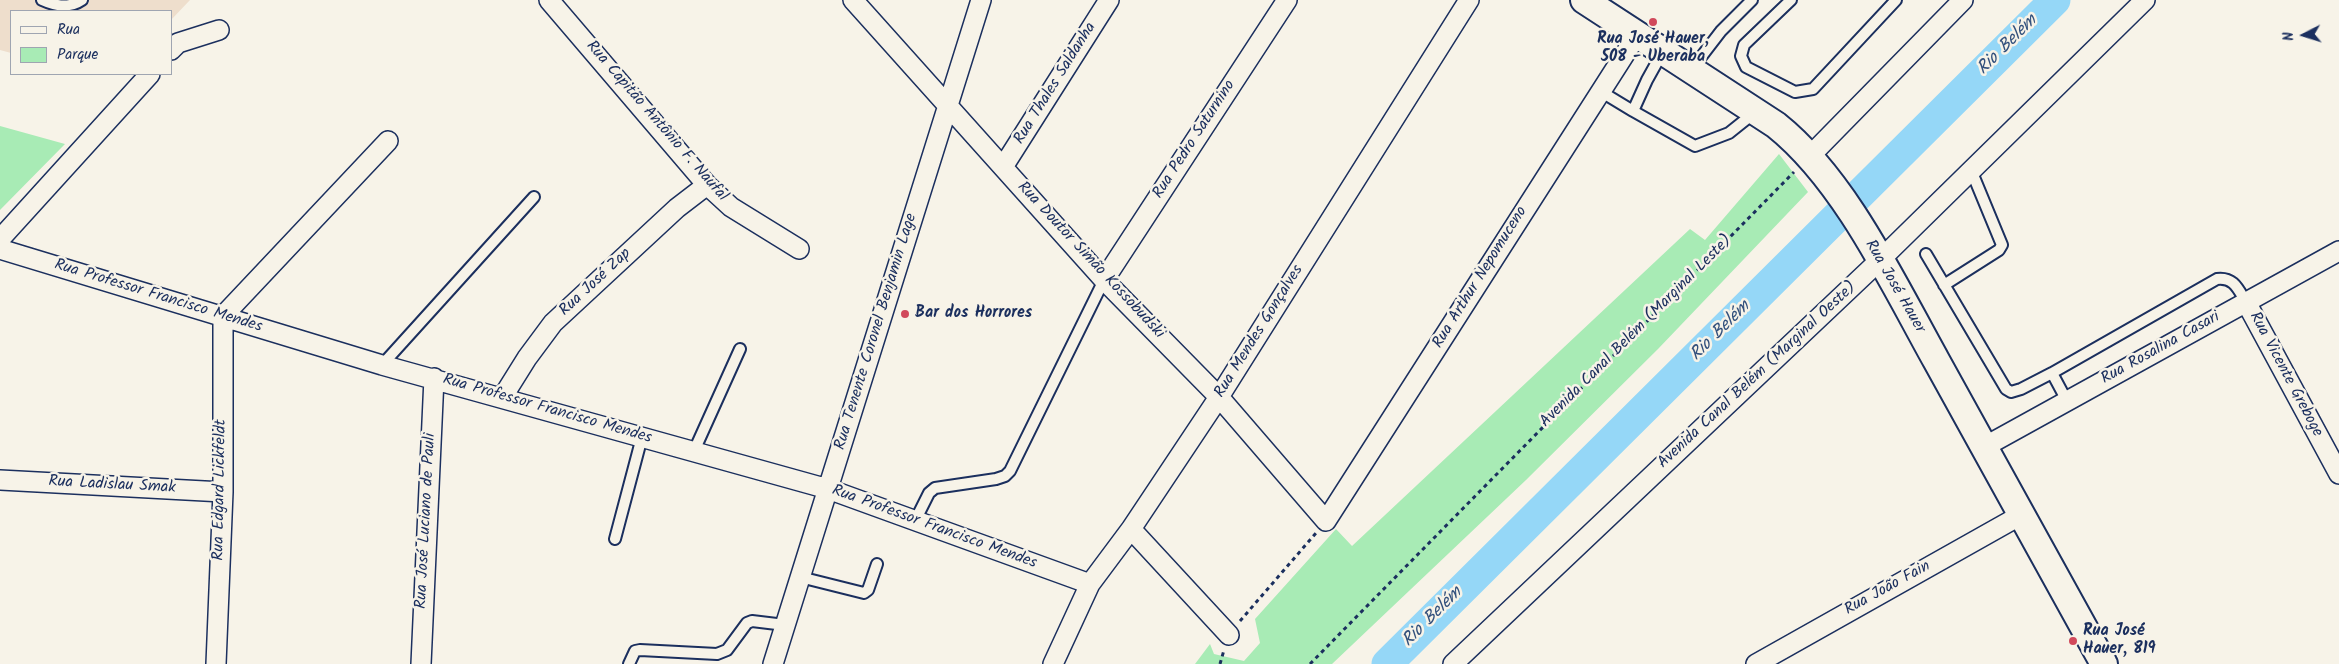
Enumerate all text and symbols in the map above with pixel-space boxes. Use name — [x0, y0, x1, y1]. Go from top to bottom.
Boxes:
legend — [10, 10, 172, 75]
north arrow — [2279, 10, 2329, 60]
water label: Rio Belém — [1973, 11, 2043, 81]
marker: Rua José Hauer, 508 - Uberaba — [1647, 16, 1659, 28]
text: Rua — [57, 18, 80, 42]
street label: Rua Thales Saldanha — [1011, 20, 1101, 148]
place label: Rua José Hauer, 508 - Uberaba — [1597, 30, 1709, 68]
text: N — [2278, 31, 2300, 42]
street label: Rua Capitão Antônio F. Naufal — [581, 38, 731, 206]
text: Parque — [57, 43, 98, 67]
street label: Rua Pedro Saturnino — [1150, 77, 1240, 203]
street label: Rua Doutor Simão Kossobudski — [1012, 179, 1168, 343]
street label: Rua Arthur Nepomuceno — [1430, 204, 1532, 352]
street label: Rua Tenente Coronel Benjamin Lage — [832, 211, 922, 453]
street label: Avenida Canal Belém (Marginal Leste) — [1537, 232, 1737, 432]
street label: Rua José Hauer — [1860, 237, 1928, 337]
street label: Rua José Zap — [556, 245, 636, 321]
street label: Rua Professor Francisco Mendes — [52, 256, 264, 338]
street label: Rua Mendes Gonçalves — [1211, 262, 1309, 402]
street label: Avenida Canal Belém (Marginal Oeste) — [1655, 279, 1861, 473]
water label: Rio Belém — [1686, 297, 1756, 367]
place label: Bar dos Horrores — [915, 304, 1032, 324]
marker: Bar dos Horrores — [899, 308, 911, 320]
street label: Rua Rosalina Casari — [2098, 308, 2224, 390]
street label: Rua Vicente Greboge — [2244, 309, 2326, 441]
street label: Rua Professor Francisco Mendes — [440, 371, 654, 449]
street label: Rua Edgard Lickfeldt — [210, 419, 232, 561]
street label: Rua José Luciano de Pauli — [413, 433, 441, 609]
street label: Rua Ladislau Smak — [48, 473, 176, 499]
street label: Rua Professor Francisco Mendes — [829, 482, 1039, 574]
street label: Rua João Fain — [1842, 558, 1934, 620]
water label: Rio Belém — [1398, 583, 1468, 653]
place label: Rua José Hauer, 819 — [2083, 622, 2156, 660]
marker: Rua José Hauer, 819 — [2067, 635, 2079, 647]

